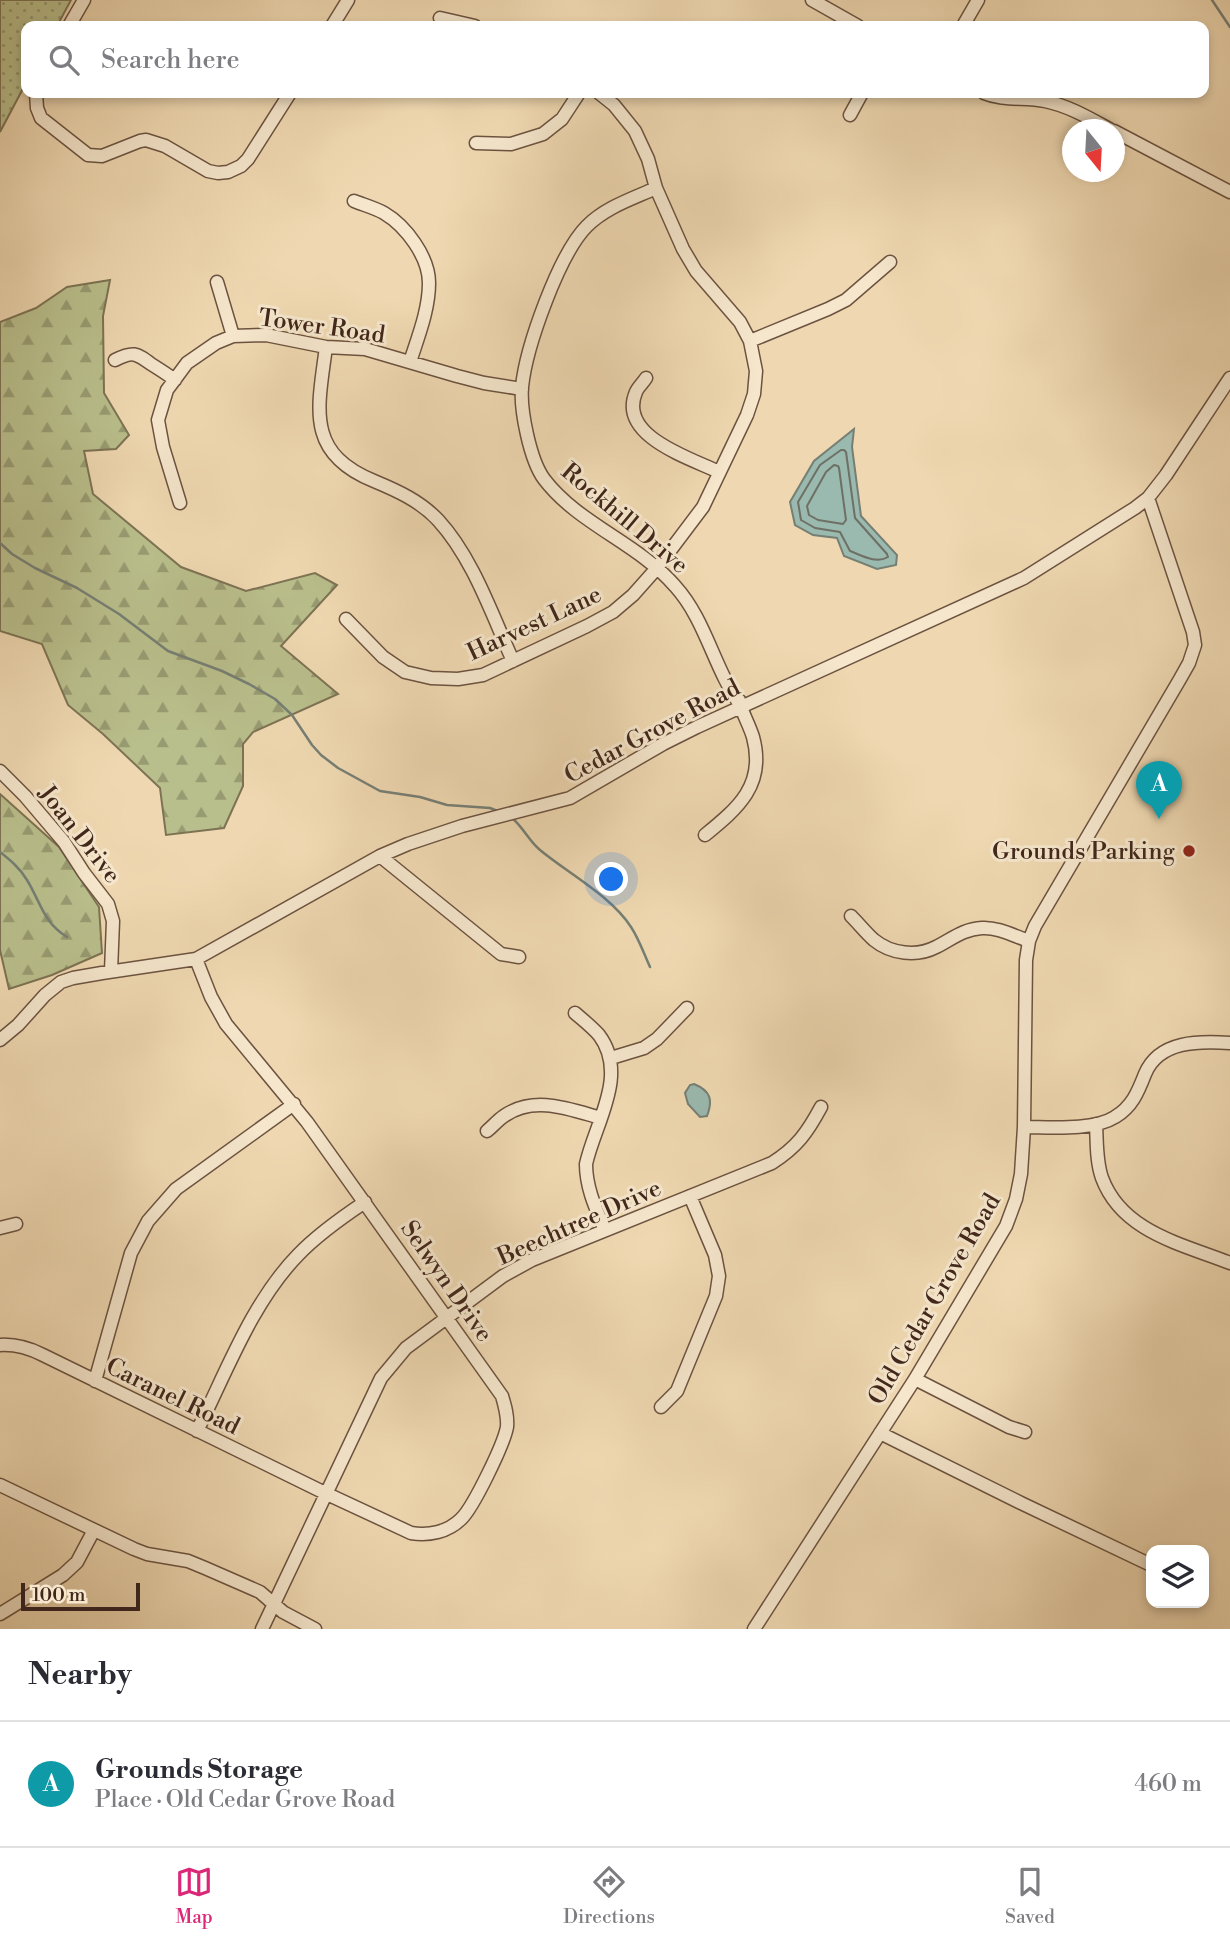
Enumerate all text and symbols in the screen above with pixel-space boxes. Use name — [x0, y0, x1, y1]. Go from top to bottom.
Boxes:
search box — [21, 21, 1209, 98]
icon: search — [45, 41, 83, 79]
text: Search here — [101, 44, 240, 76]
north arrow — [1062, 119, 1125, 182]
street label: Tower Road — [257, 303, 387, 351]
street label: Rockhill Drive — [555, 457, 694, 581]
street label: Harvest Lane — [462, 580, 606, 668]
street label: Cedar Grove Road — [559, 673, 746, 791]
pin: A — [1136, 761, 1182, 819]
street label: Joan Drive — [31, 779, 127, 890]
place label: Grounds Parking — [992, 837, 1176, 867]
marker: Grounds Parking — [1181, 843, 1197, 859]
your location — [594, 862, 628, 896]
street label: Beechtree Drive — [492, 1173, 666, 1273]
street label: Old Cedar Grove Road — [862, 1188, 1008, 1411]
street label: Selwyn Drive — [393, 1215, 499, 1348]
street label: Caranel Road — [101, 1352, 245, 1442]
map controls — [1146, 1545, 1209, 1608]
button: layers — [1146, 1545, 1209, 1608]
scale bar — [21, 1580, 140, 1612]
text: 100 m — [32, 1583, 85, 1607]
text: Nearby — [28, 1656, 132, 1694]
text: Grounds Storage — [95, 1754, 303, 1786]
text: A — [43, 1770, 59, 1798]
text: 460 m — [1134, 1770, 1202, 1798]
text: Place · Old Cedar Grove Road — [95, 1786, 395, 1814]
tab: Map — [175, 1863, 213, 1929]
tab: Directions — [563, 1863, 655, 1929]
tab: Saved — [1005, 1863, 1055, 1929]

